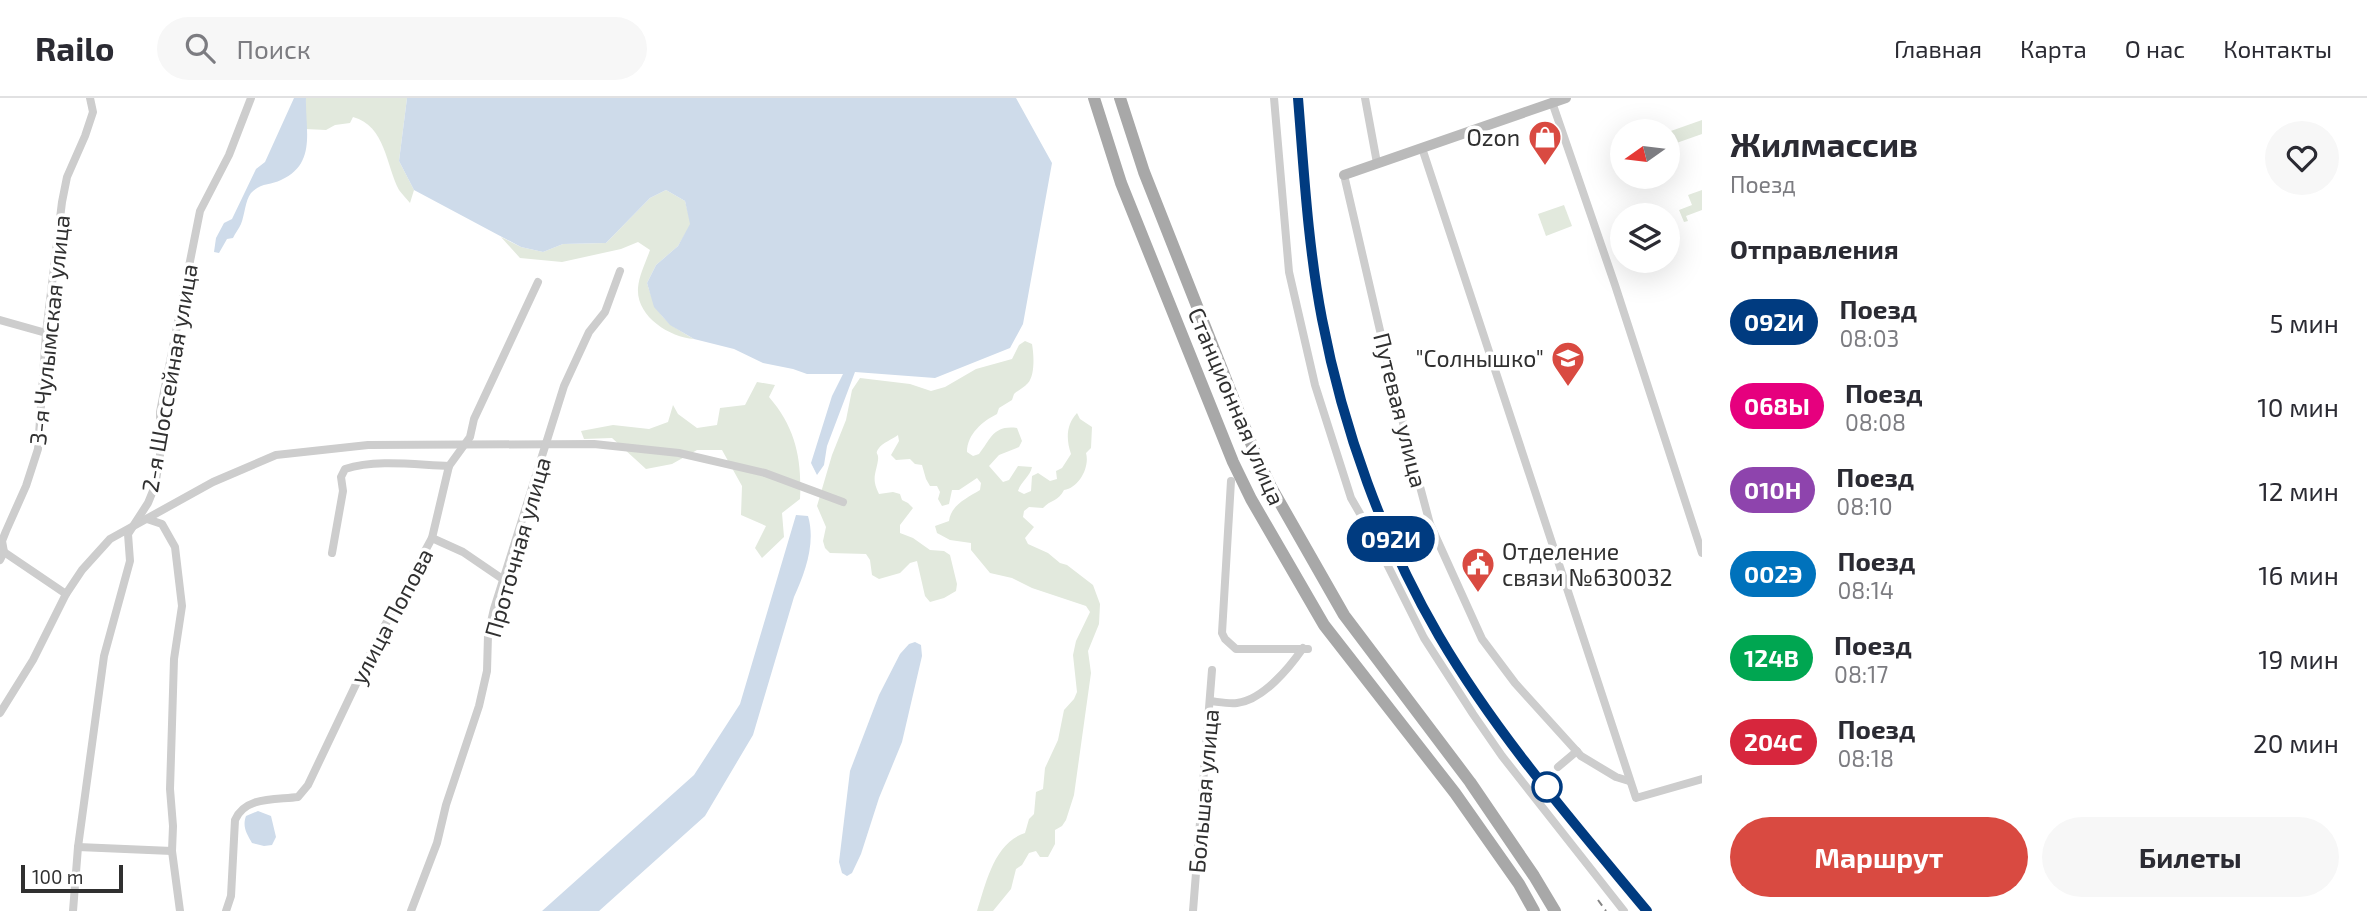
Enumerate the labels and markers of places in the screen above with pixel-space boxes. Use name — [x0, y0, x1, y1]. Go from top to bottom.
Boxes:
shop icon: Ozon — [1526, 118, 1564, 167]
place label: Ozon — [1467, 123, 1520, 151]
school or university icon: "Солнышко" — [1549, 339, 1587, 388]
place label: "Солнышко" — [1415, 344, 1544, 372]
place label: Отделение связи №630032 — [1502, 537, 1673, 591]
public building icon: Отделение связи №630032 — [1459, 545, 1497, 594]
unlabelled marker — [1532, 772, 1562, 802]

